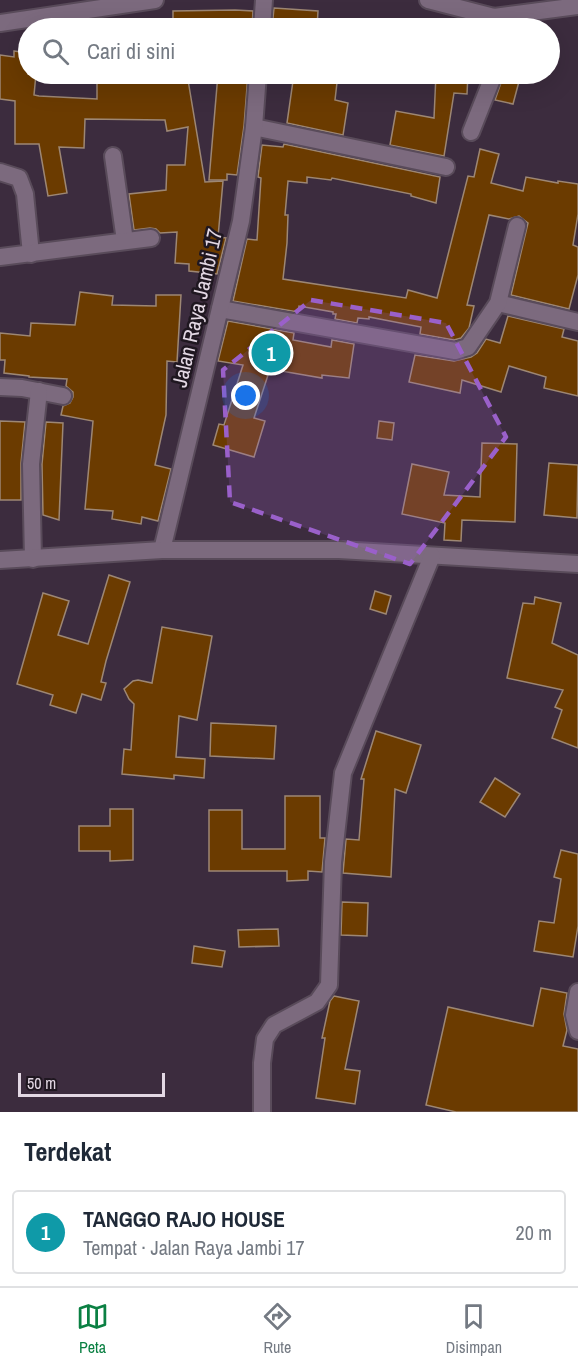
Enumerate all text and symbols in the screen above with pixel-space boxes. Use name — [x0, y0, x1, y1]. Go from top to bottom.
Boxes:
search box — [18, 18, 560, 84]
icon: search — [39, 35, 72, 68]
text: Cari di sini — [87, 36, 175, 66]
street label: Jalan Raya Jambi 17 — [165, 226, 229, 390]
pin: 1 — [252, 330, 290, 376]
your location — [231, 381, 260, 410]
scale bar — [18, 1070, 165, 1098]
text: 50 m — [27, 1072, 56, 1094]
text: Terdekat — [24, 1134, 111, 1169]
text: TANGGO RAJO HOUSE — [83, 1204, 285, 1234]
text: 1 — [41, 1219, 50, 1246]
text: 20 m — [516, 1219, 552, 1246]
text: Tempat · Jalan Raya Jambi 17 — [83, 1234, 305, 1261]
tab: Peta — [76, 1300, 109, 1358]
tab: Rute — [261, 1300, 294, 1358]
tab: Disimpan — [446, 1300, 502, 1358]

